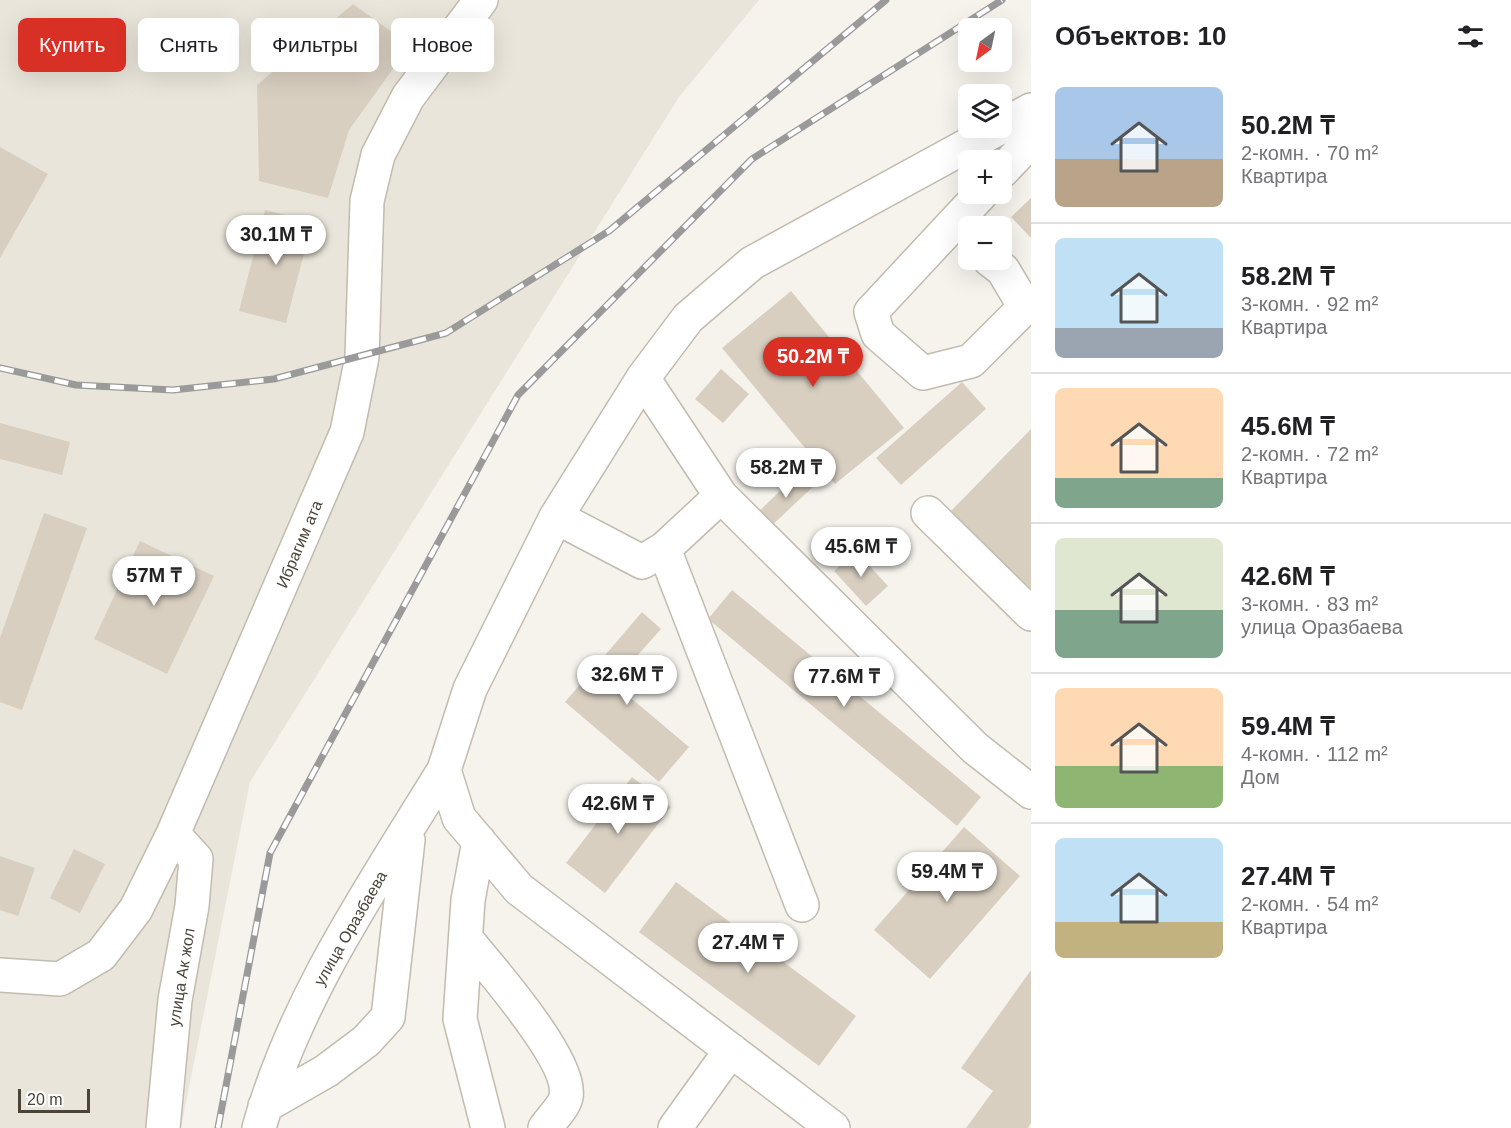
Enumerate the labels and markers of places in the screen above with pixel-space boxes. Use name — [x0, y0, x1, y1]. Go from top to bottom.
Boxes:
pin: 30.1M ₸ — [221, 215, 331, 266]
pin: 50.2M ₸ — [758, 337, 868, 388]
pin: 58.2M ₸ — [731, 448, 841, 499]
pin: 45.6M ₸ — [806, 527, 916, 578]
pin: 57M ₸ — [112, 556, 196, 607]
pin: 32.6M ₸ — [572, 655, 682, 706]
pin: 77.6M ₸ — [789, 657, 899, 708]
pin: 42.6M ₸ — [563, 784, 673, 835]
pin: 59.4M ₸ — [892, 852, 1002, 903]
pin: 27.4M ₸ — [693, 923, 803, 974]

